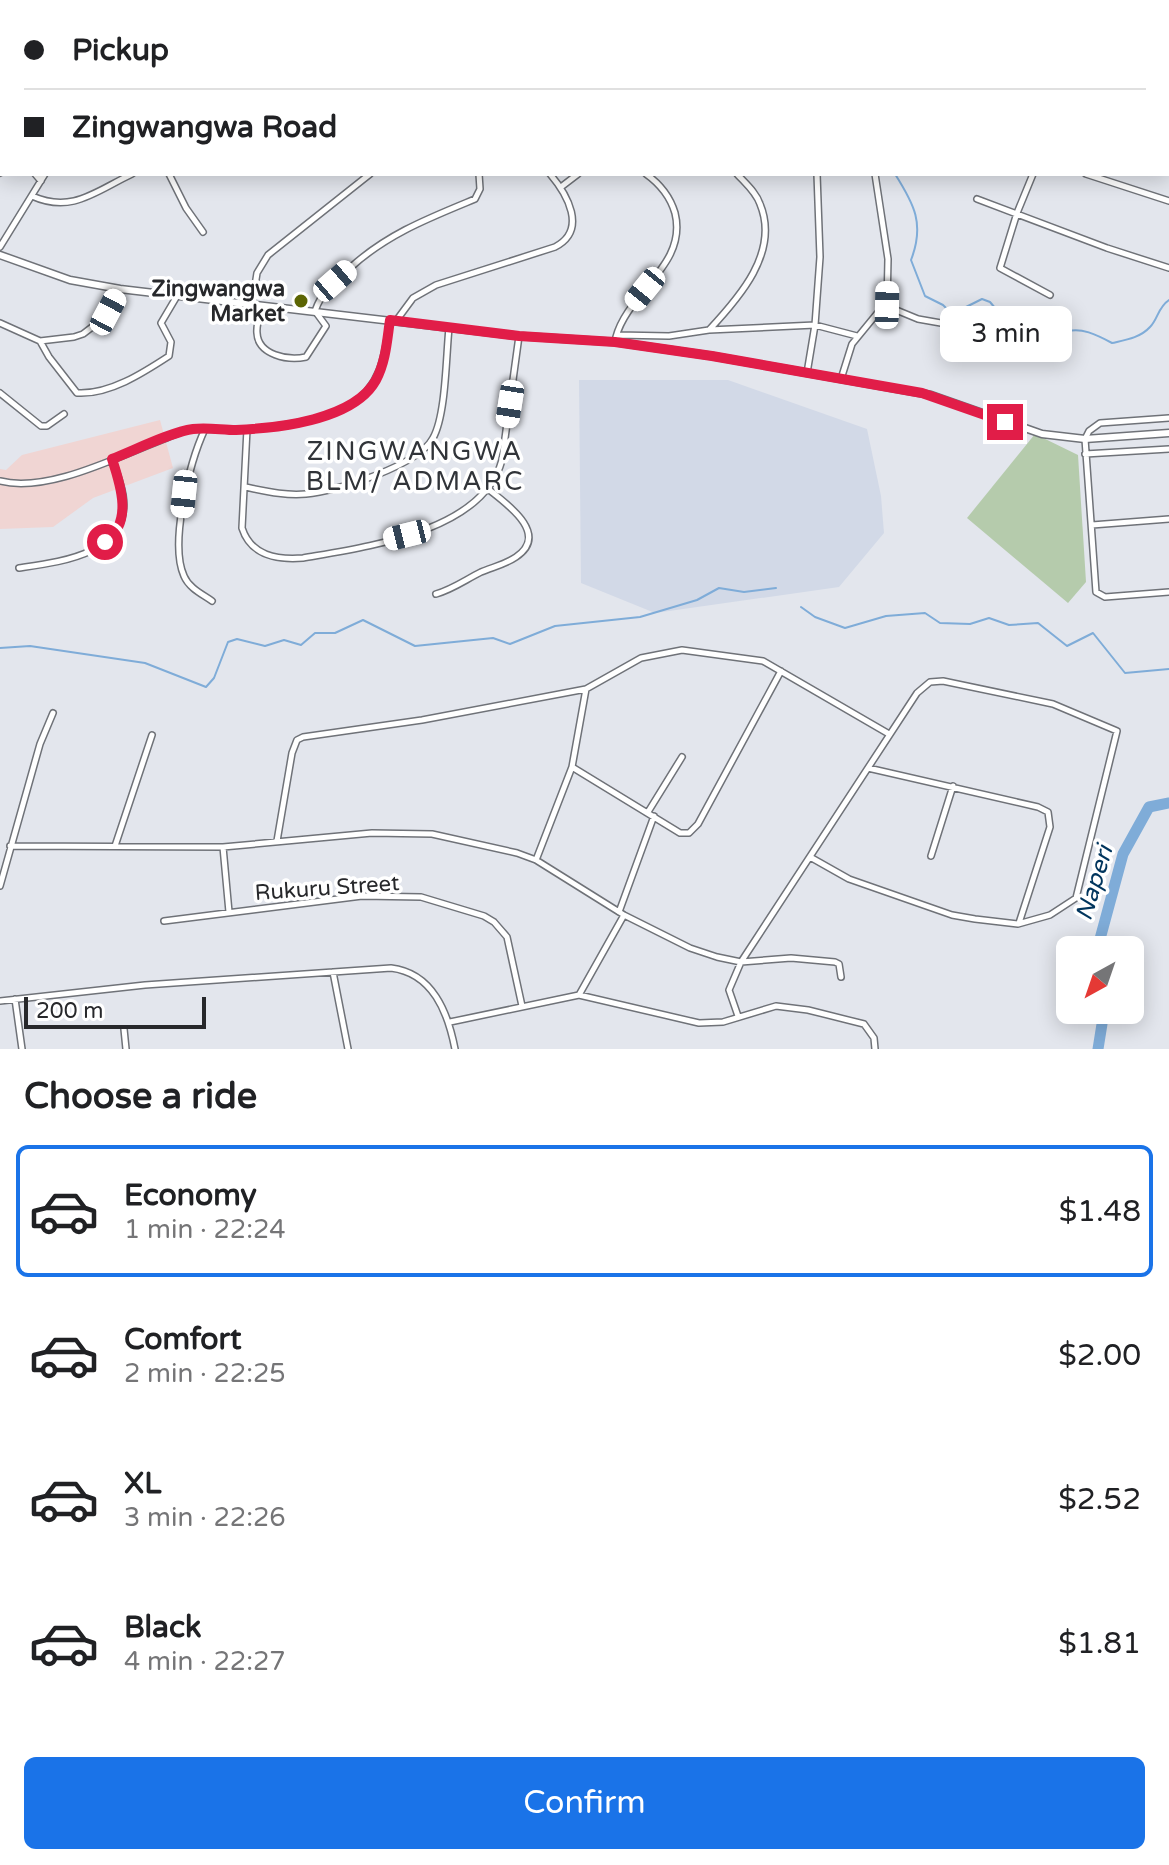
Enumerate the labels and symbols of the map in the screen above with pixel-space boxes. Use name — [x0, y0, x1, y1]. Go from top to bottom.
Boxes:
car — [309, 256, 361, 306]
car — [621, 263, 669, 315]
place label: Zingwangwa Market — [152, 276, 286, 327]
car — [875, 281, 899, 329]
car — [86, 285, 130, 339]
marker: Zingwangwa Market — [292, 292, 310, 310]
callout: 3 min — [939, 306, 1071, 362]
car — [494, 378, 526, 430]
route end — [987, 404, 1023, 440]
district label: ZINGWANGWA BLM/ ADMARC — [306, 436, 524, 497]
car — [170, 469, 198, 519]
car — [381, 518, 433, 552]
route start — [87, 524, 123, 560]
water label: Naperi — [1069, 839, 1120, 924]
street label: Rukuru Street — [254, 870, 400, 906]
north arrow — [1056, 936, 1144, 1024]
scale bar — [24, 993, 206, 1029]

